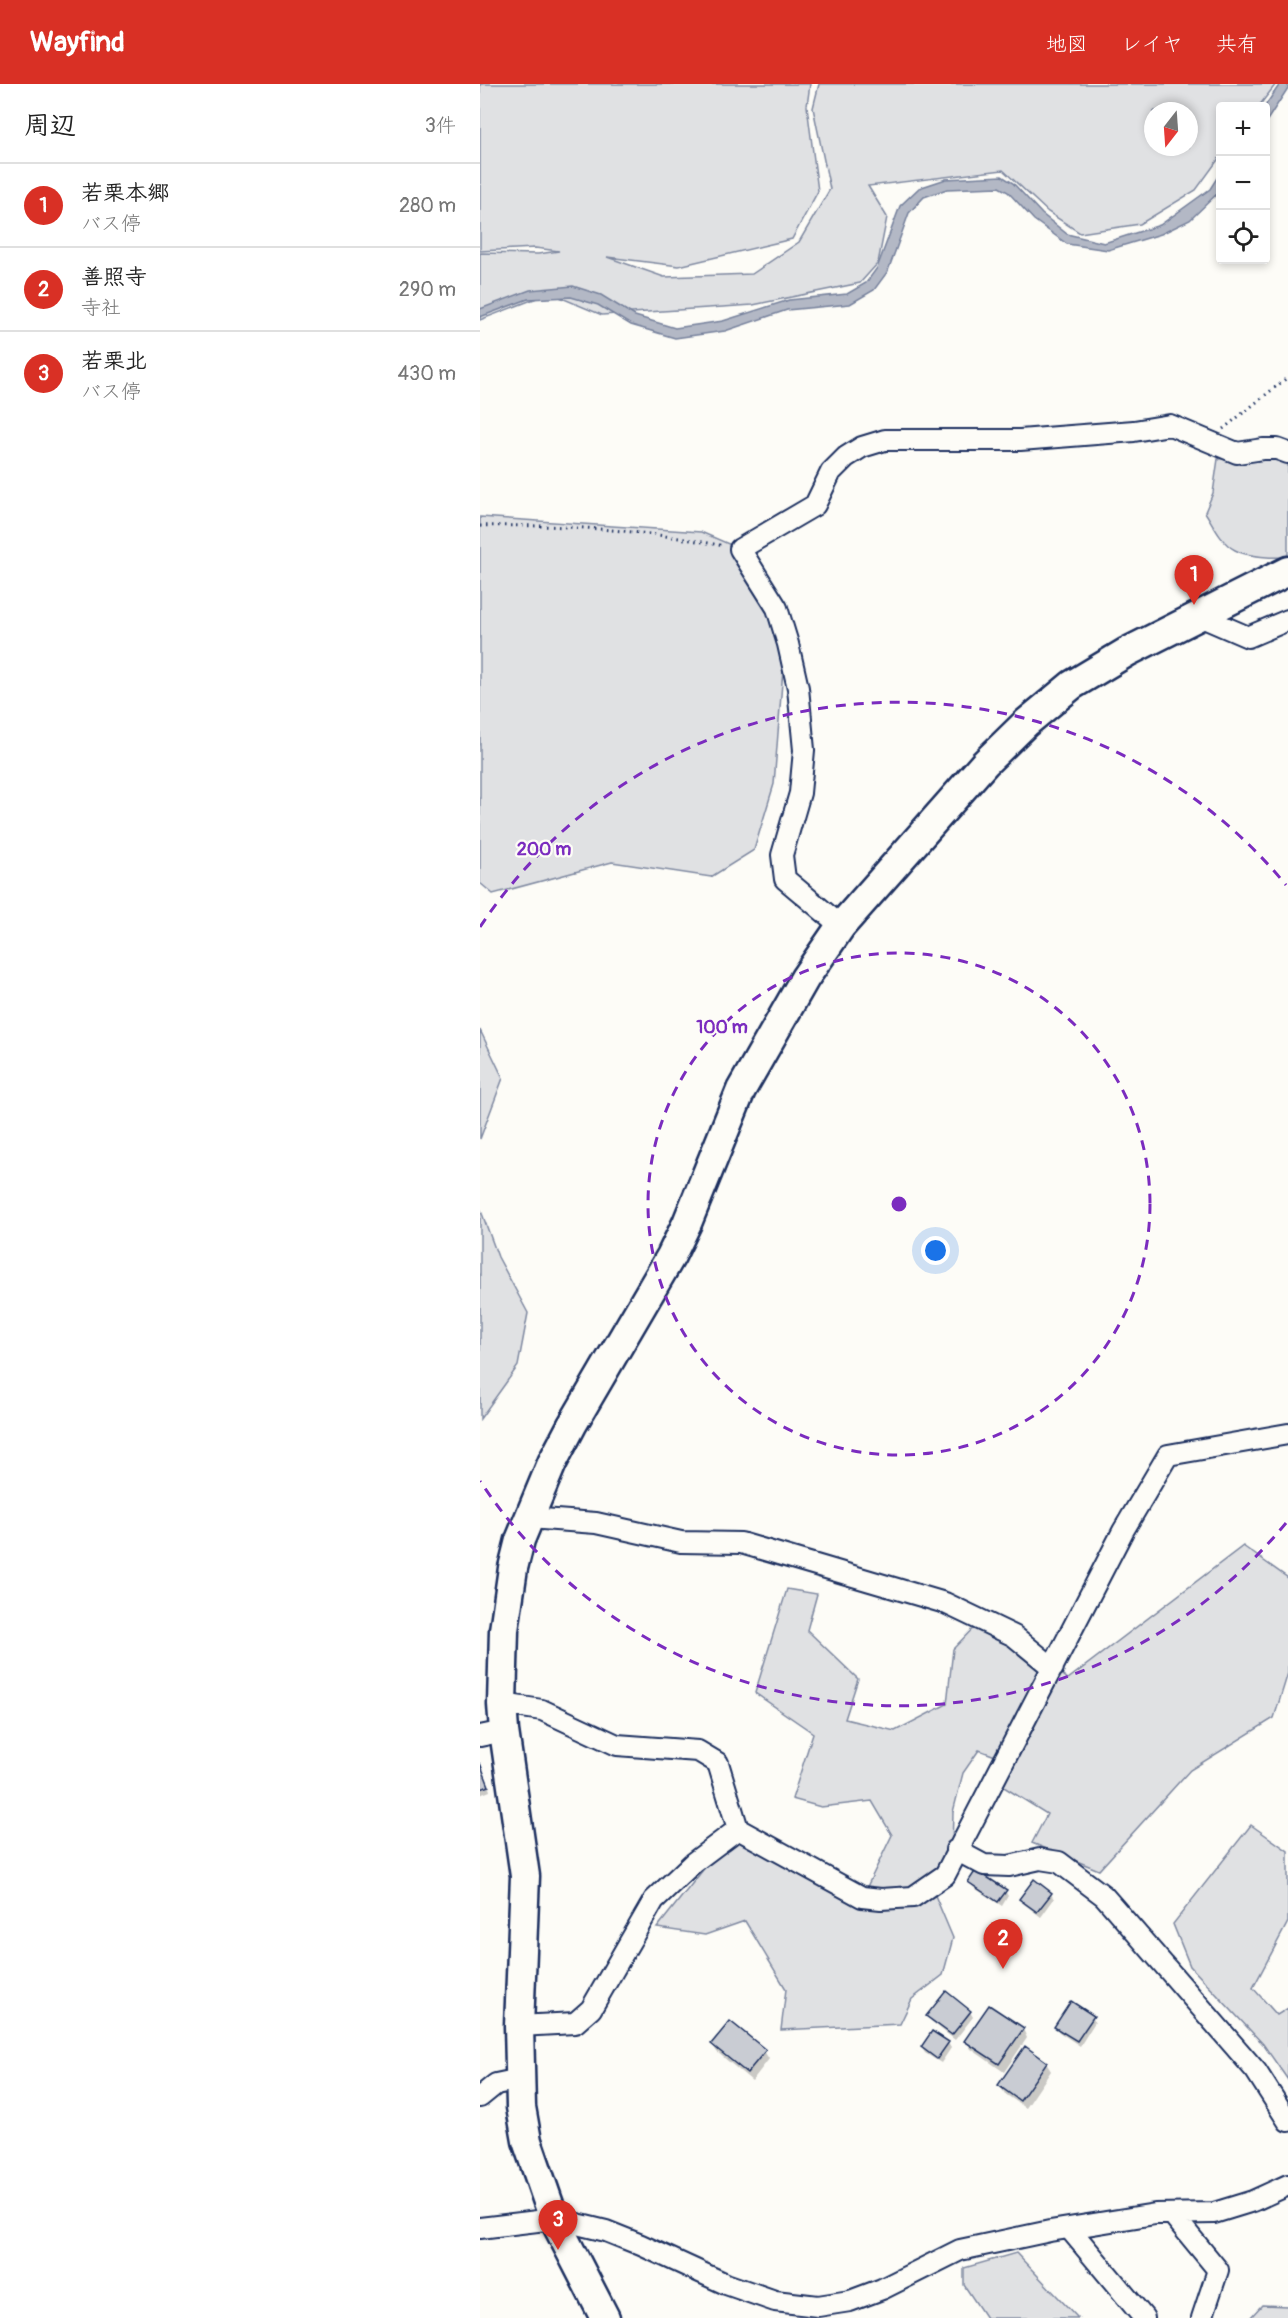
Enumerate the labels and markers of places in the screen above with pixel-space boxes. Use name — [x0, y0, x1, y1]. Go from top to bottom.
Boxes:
pin: 1 — [1174, 556, 1214, 605]
centre of rings — [889, 1194, 909, 1214]
pin: 2 — [984, 1920, 1022, 1969]
pin: 3 — [538, 2200, 578, 2250]

